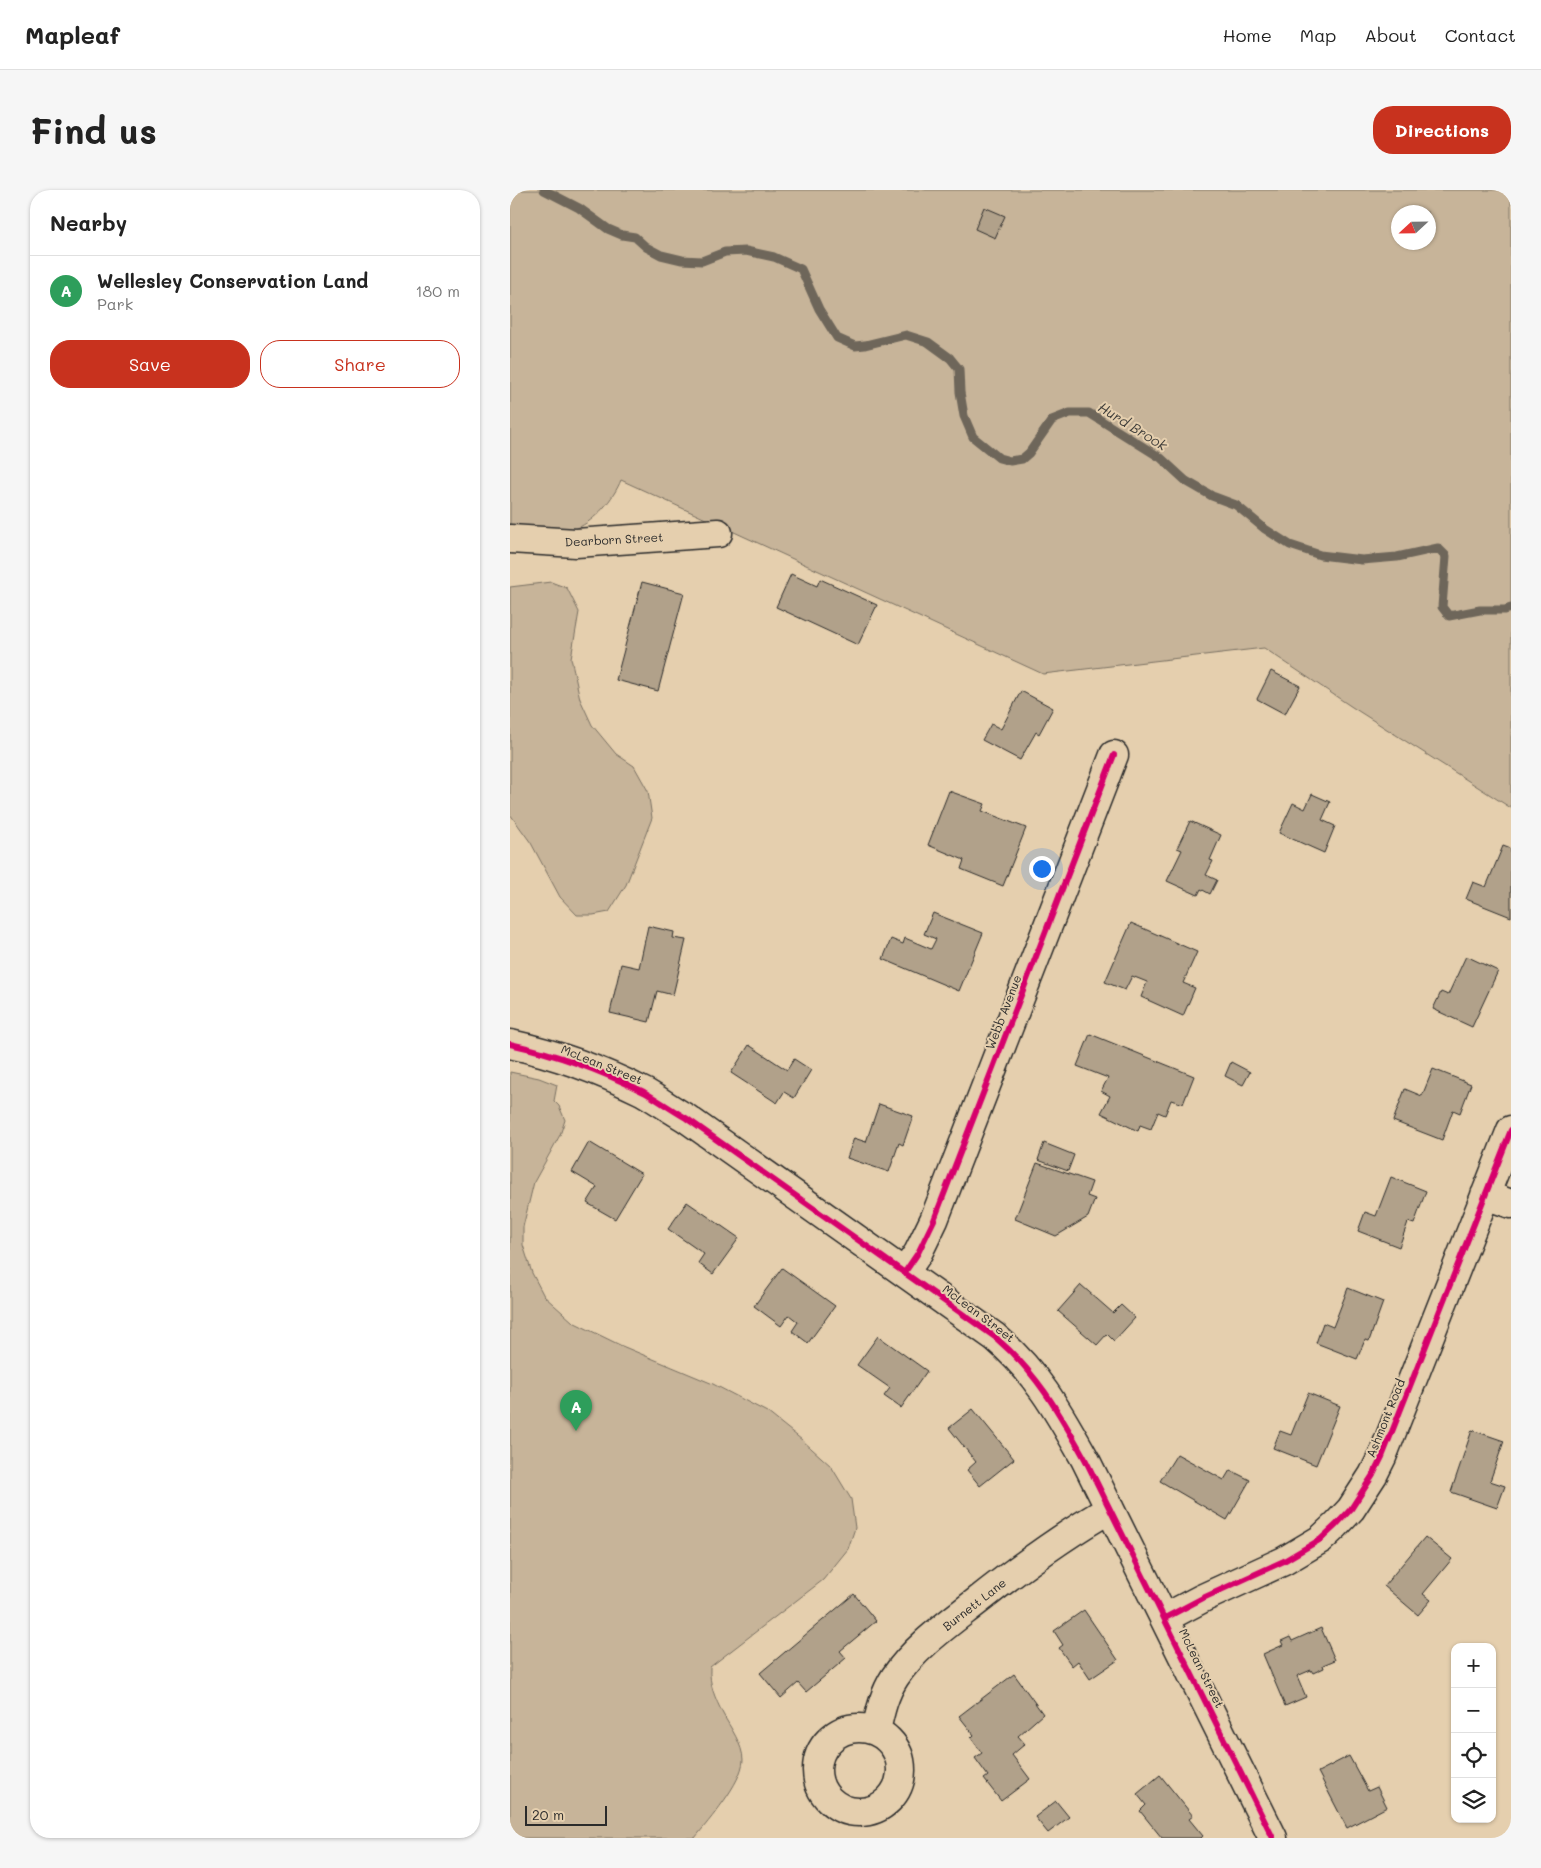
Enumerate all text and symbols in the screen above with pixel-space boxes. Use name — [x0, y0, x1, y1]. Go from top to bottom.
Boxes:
text: Mapleaf — [25, 19, 120, 50]
text: Home — [1223, 23, 1272, 47]
text: Map — [1300, 23, 1336, 47]
text: About — [1364, 23, 1417, 47]
text: Contact — [1445, 23, 1516, 47]
button: Directions — [1373, 106, 1511, 154]
text: Find us — [30, 107, 157, 153]
north arrow — [1391, 205, 1436, 250]
text: Nearby — [50, 209, 127, 236]
text: Wellesley Conservation Land — [97, 268, 368, 293]
text: A — [60, 280, 72, 301]
text: 180 m — [415, 280, 460, 301]
text: Park — [97, 293, 133, 314]
button: Save — [50, 340, 250, 388]
button: Share — [260, 340, 460, 388]
water label: Hurd Brook — [1095, 397, 1171, 455]
street label: Dearborn Street — [564, 528, 664, 550]
your location — [1029, 856, 1055, 882]
street label: Webb Avenue — [981, 972, 1025, 1052]
street label: McLean Street — [559, 1040, 645, 1088]
street label: McLean Street — [940, 1281, 1018, 1345]
street label: Ashmont Road — [1362, 1376, 1408, 1460]
pin: A — [560, 1390, 592, 1431]
street label: Burnett Lane — [939, 1574, 1009, 1634]
street label: McLean Street — [1176, 1626, 1228, 1710]
map controls — [1451, 1643, 1496, 1823]
button: + — [1451, 1643, 1496, 1688]
button: − — [1451, 1688, 1496, 1733]
button: locate — [1451, 1733, 1496, 1778]
button: layers — [1451, 1778, 1496, 1823]
scale bar — [525, 1803, 608, 1826]
text: 20 m — [532, 1805, 564, 1824]

